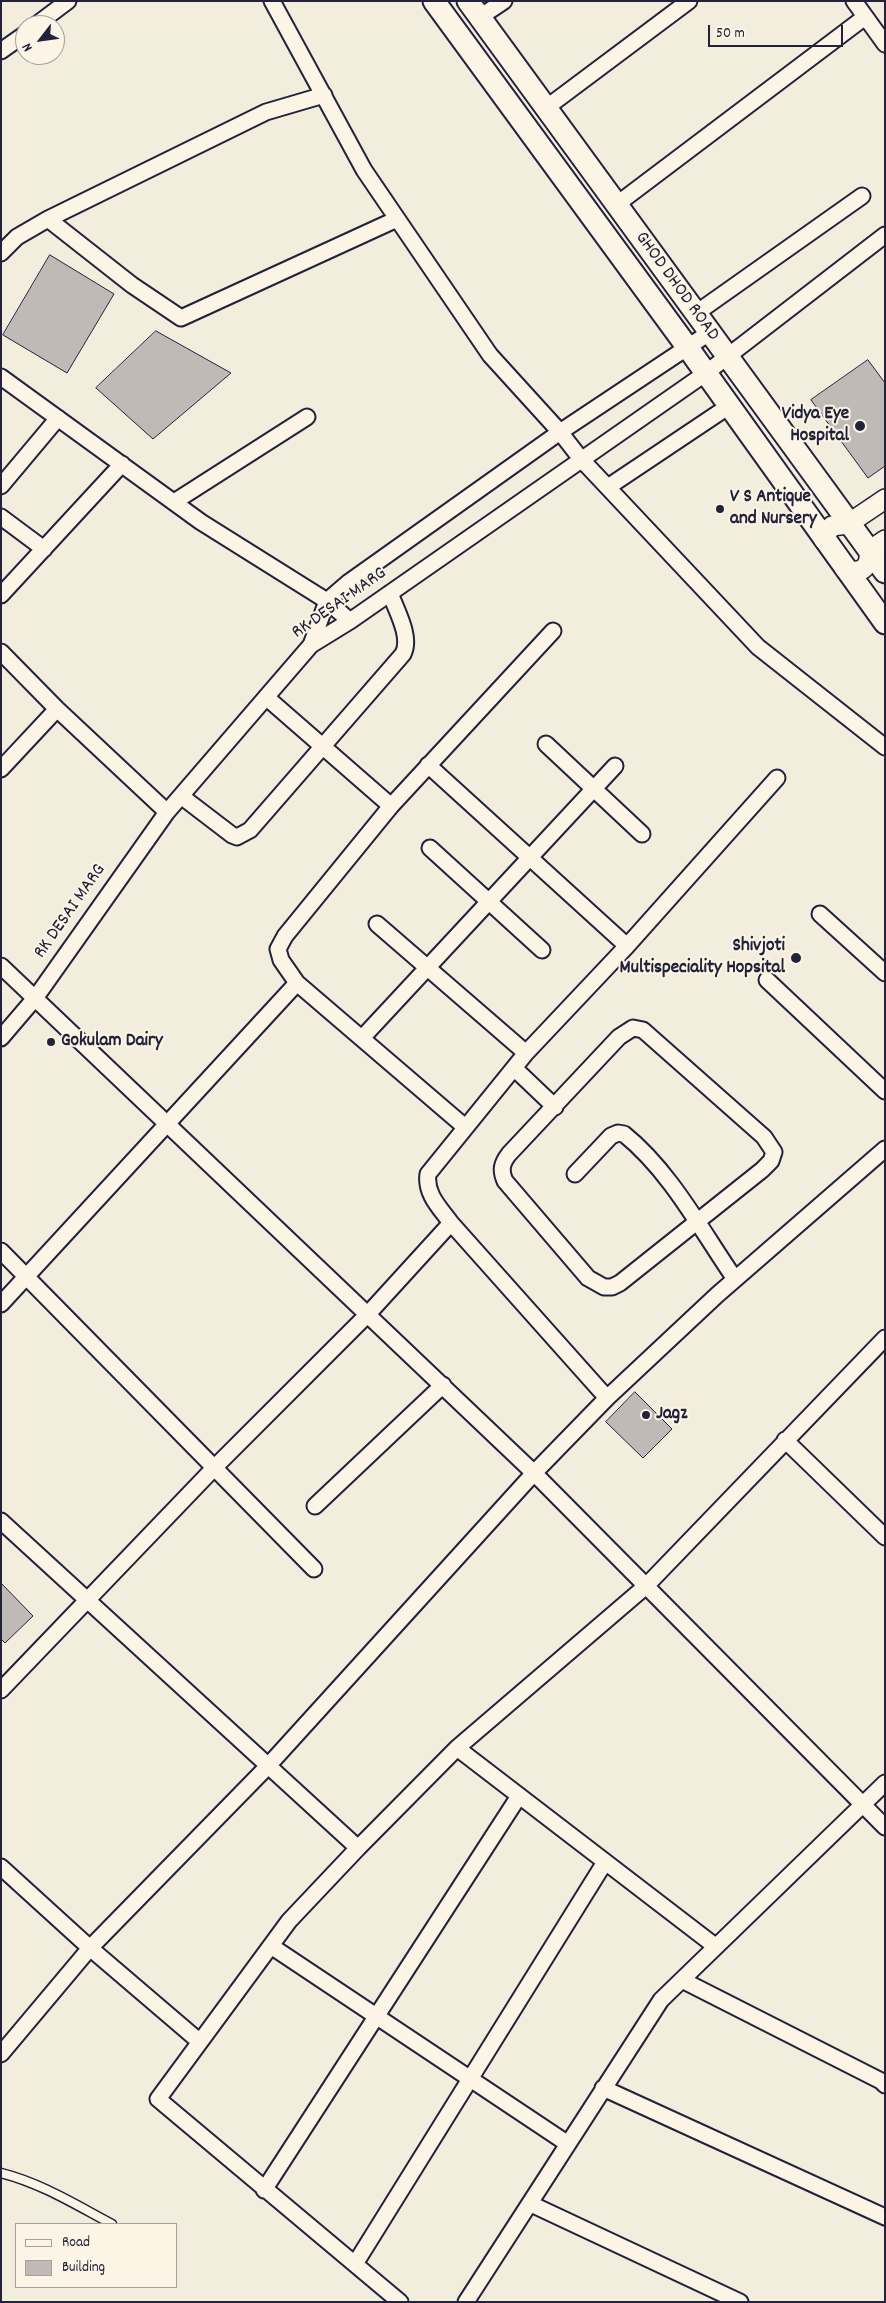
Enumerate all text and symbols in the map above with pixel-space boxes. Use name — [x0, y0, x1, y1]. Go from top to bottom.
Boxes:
north arrow — [15, 15, 65, 65]
scale bar — [711, 15, 846, 47]
text: 50 m — [716, 23, 745, 45]
text: N — [17, 39, 38, 55]
street label: GHOD DHOD ROAD — [629, 228, 723, 346]
place label: Vidya Eye Hospital — [782, 404, 849, 448]
marker: Vidya Eye Hospital — [853, 419, 867, 433]
place label: V S Antique and Nursery — [730, 487, 817, 531]
marker: V S Antique and Nursery — [714, 503, 726, 515]
street label: RK DESAI MARG — [288, 563, 392, 645]
street label: RK DESAI MARG — [30, 860, 112, 964]
place label: Shivjoti Multispeciality Hopsital — [620, 936, 785, 980]
marker: Shivjoti Multispeciality Hopsital — [789, 951, 803, 965]
place label: Gokulam Dairy — [61, 1031, 163, 1053]
marker: Gokulam Dairy — [45, 1036, 57, 1048]
place label: Jagz — [656, 1404, 687, 1426]
marker: Jagz — [640, 1409, 652, 1421]
legend — [15, 2223, 178, 2288]
text: Road — [62, 2232, 90, 2254]
text: Building — [62, 2257, 105, 2279]

